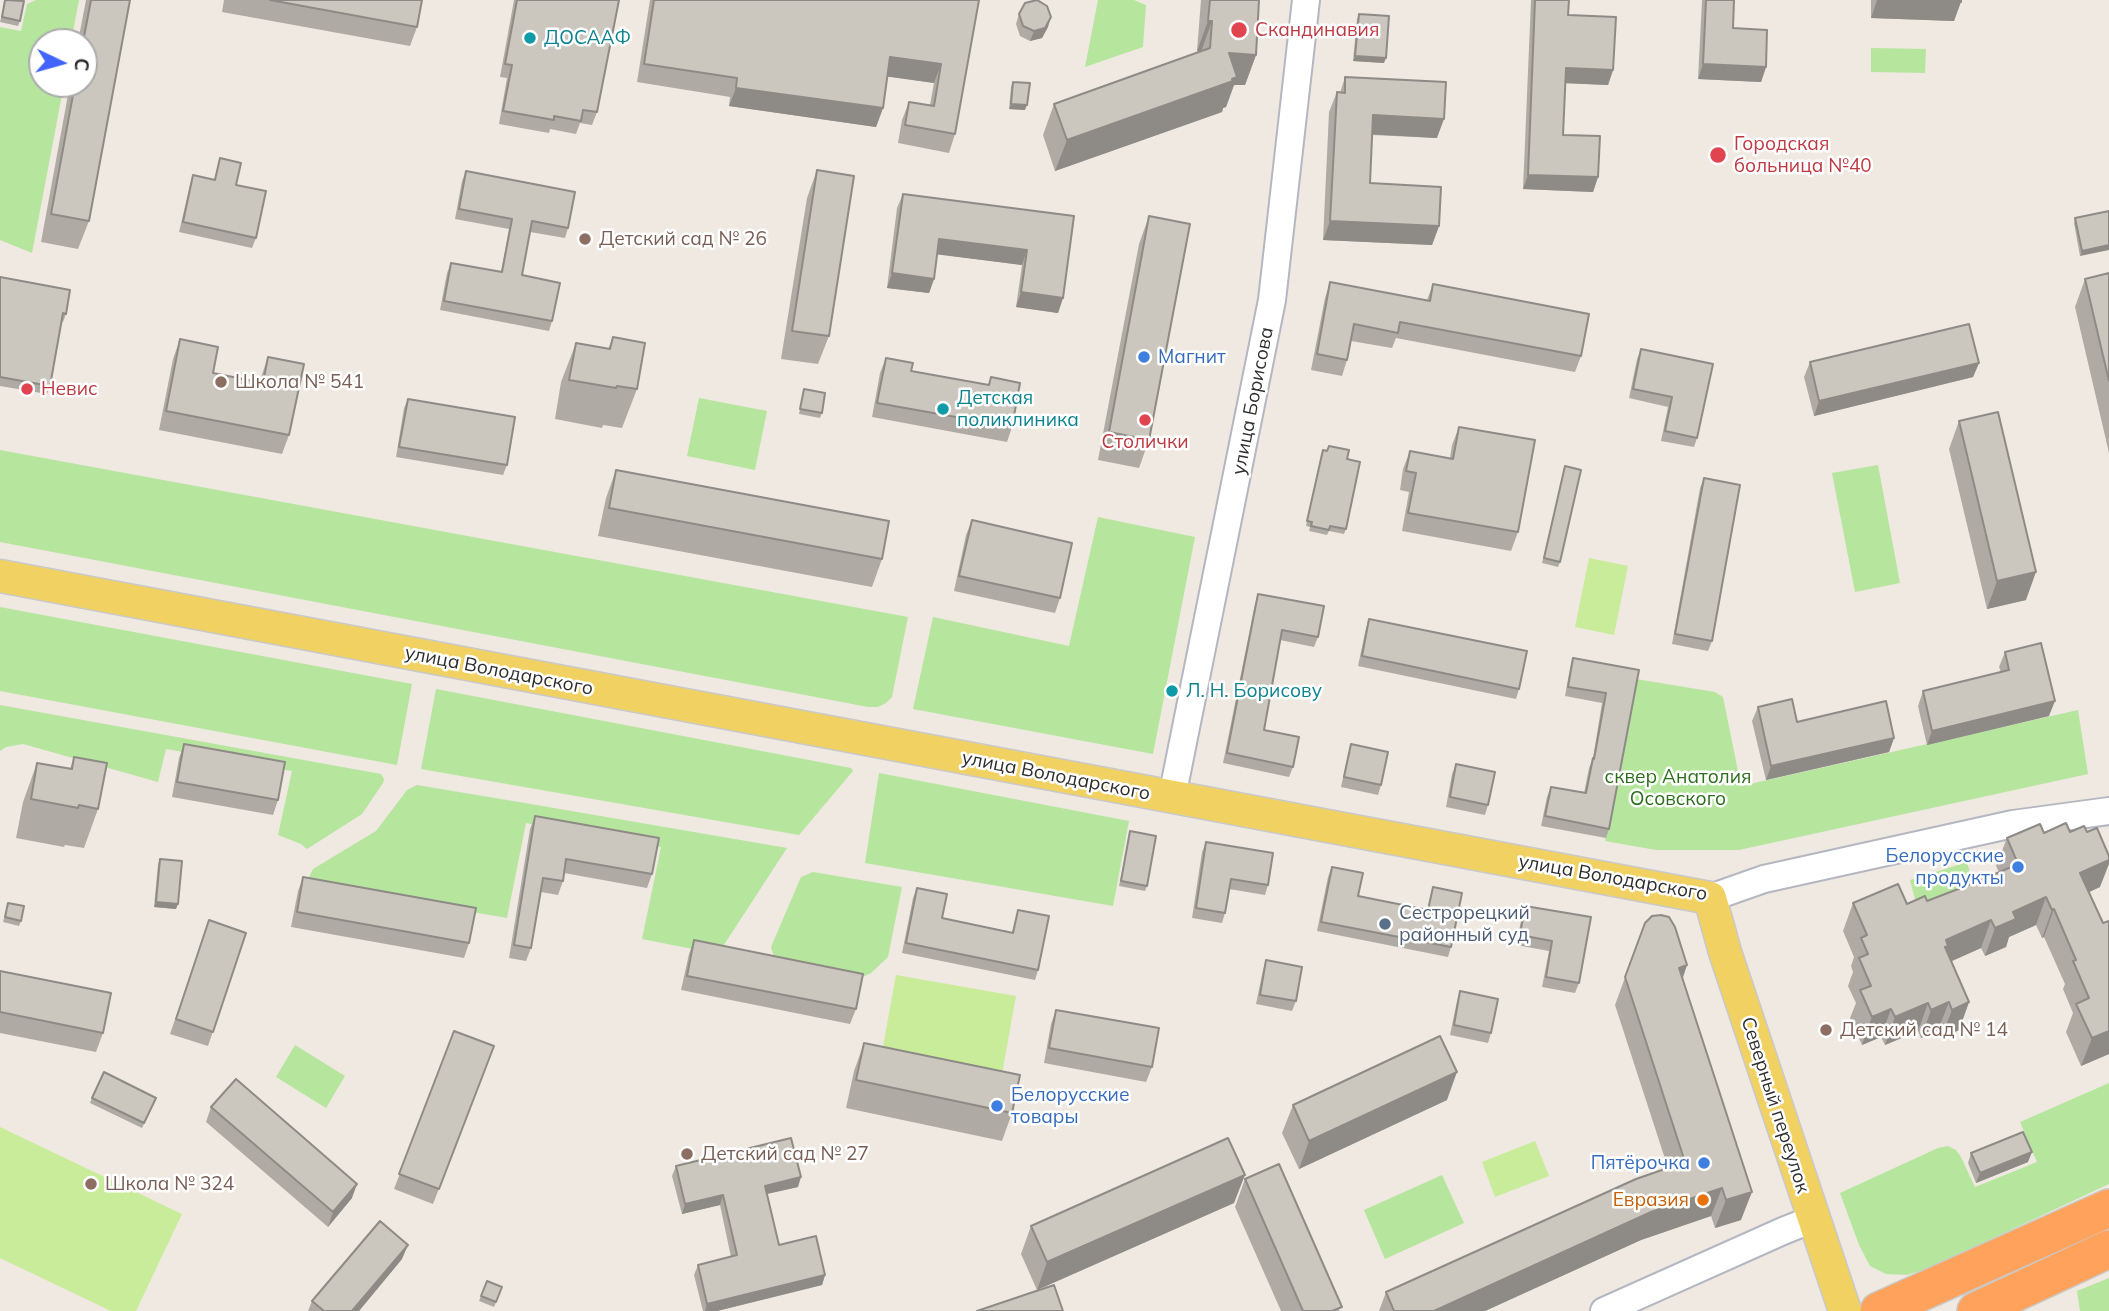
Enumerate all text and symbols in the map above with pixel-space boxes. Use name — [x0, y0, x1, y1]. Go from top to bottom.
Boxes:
place label: Скандинавия — [1255, 19, 1379, 41]
marker: Скандинавия — [1229, 20, 1249, 40]
place label: ДОСААФ — [544, 27, 631, 49]
north arrow — [28, 28, 98, 98]
marker: ДОСААФ — [522, 30, 538, 46]
text: С — [69, 57, 94, 72]
place label: Городская больница №40 — [1734, 133, 1872, 177]
marker: Городская больница №40 — [1708, 145, 1728, 165]
place label: Детский сад № 26 — [599, 228, 767, 250]
marker: Детский сад № 26 — [577, 231, 593, 247]
street label: улица Борисова — [1228, 325, 1278, 477]
place label: Магнит — [1158, 346, 1226, 368]
marker: Магнит — [1136, 349, 1152, 365]
place label: Школа № 541 — [235, 371, 364, 393]
marker: Школа № 541 — [213, 374, 229, 390]
place label: Невис — [41, 378, 98, 400]
marker: Невис — [19, 381, 35, 397]
place label: Детская поликлиника — [957, 387, 1079, 431]
marker: Детская поликлиника — [935, 401, 951, 417]
marker: Столички — [1137, 412, 1153, 428]
place label: Столички — [1101, 431, 1189, 453]
street label: улица Володарского — [403, 642, 595, 700]
place label: Л. Н. Борисову — [1186, 680, 1322, 702]
marker: Л. Н. Борисову — [1164, 683, 1180, 699]
street label: улица Володарского — [960, 747, 1152, 805]
park label: сквер Анатолия Осовского — [1605, 766, 1751, 810]
place label: Белорусские продукты — [1886, 845, 2004, 889]
street label: улица Володарского — [1517, 850, 1709, 906]
marker: Белорусские продукты — [2010, 859, 2026, 875]
place label: Сестрорецкий районный суд — [1399, 902, 1530, 946]
marker: Сестрорецкий районный суд — [1377, 916, 1393, 932]
street label: Северный переулок — [1736, 1014, 1814, 1196]
place label: Детский сад № 14 — [1840, 1019, 2008, 1041]
marker: Детский сад № 14 — [1818, 1022, 1834, 1038]
place label: Белорусские товары — [1011, 1084, 1129, 1128]
marker: Белорусские товары — [989, 1098, 1005, 1114]
place label: Детский сад № 27 — [701, 1143, 869, 1165]
marker: Детский сад № 27 — [679, 1146, 695, 1162]
place label: Пятёрочка — [1591, 1152, 1690, 1174]
marker: Пятёрочка — [1696, 1155, 1712, 1171]
place label: Школа № 324 — [105, 1173, 234, 1195]
marker: Школа № 324 — [83, 1176, 99, 1192]
place label: Евразия — [1613, 1189, 1689, 1211]
marker: Евразия — [1695, 1192, 1711, 1208]

